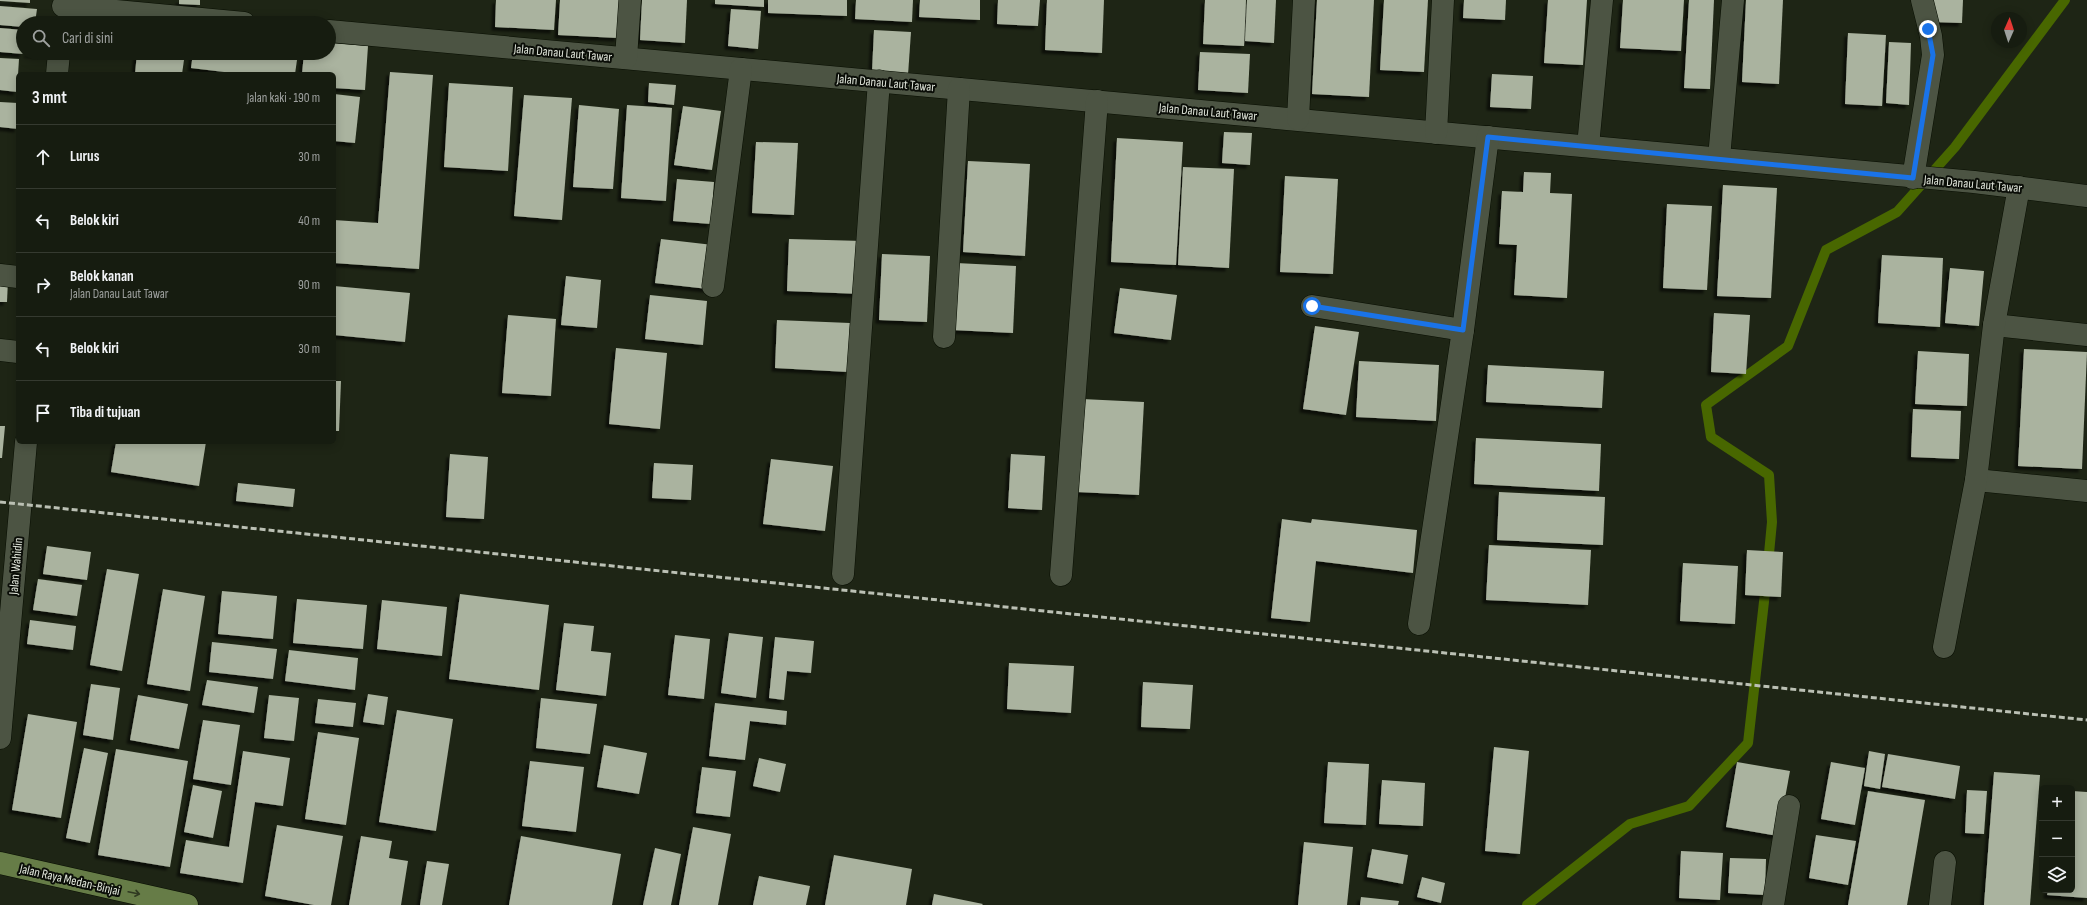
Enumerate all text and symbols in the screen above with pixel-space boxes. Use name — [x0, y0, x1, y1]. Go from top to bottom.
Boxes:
north arrow — [1991, 12, 2027, 48]
search box — [16, 16, 336, 60]
route end — [1919, 20, 1937, 38]
icon: search — [30, 27, 52, 49]
text: Cari di sini — [62, 29, 113, 48]
street label: Jalan Danau Laut Tawar — [512, 41, 613, 65]
street label: Jalan Danau Laut Tawar — [835, 71, 936, 95]
text: 3 mnt — [32, 88, 67, 108]
text: Jalan kaki · 190 m — [247, 90, 320, 106]
street label: Jalan Danau Laut Tawar — [1157, 100, 1258, 124]
icon: ahead — [32, 146, 54, 168]
text: Lurus — [70, 147, 99, 166]
text: 30 m — [298, 149, 320, 165]
street label: Jalan Danau Laut Tawar — [1922, 172, 2023, 196]
icon: left — [32, 210, 54, 232]
text: Belok kiri — [70, 211, 119, 230]
text: 40 m — [298, 213, 320, 229]
text: Belok kanan — [70, 267, 134, 286]
icon: right — [32, 274, 54, 296]
text: 90 m — [298, 277, 320, 293]
text: Jalan Danau Laut Tawar — [70, 286, 169, 302]
route start — [1303, 297, 1321, 315]
icon: left — [32, 338, 54, 360]
text: Belok kiri — [70, 339, 119, 358]
text: 30 m — [298, 341, 320, 357]
icon: arrive — [32, 402, 54, 424]
text: Tiba di tujuan — [70, 403, 140, 422]
street label: Jalan Wahidin — [5, 537, 26, 596]
map controls — [2039, 785, 2075, 893]
button: + — [2039, 785, 2075, 821]
button: − — [2039, 821, 2075, 857]
button: layers — [2039, 857, 2075, 893]
street label: Jalan Raya Medan-Binjai — [17, 860, 122, 899]
one-way arrow — [127, 890, 140, 898]

